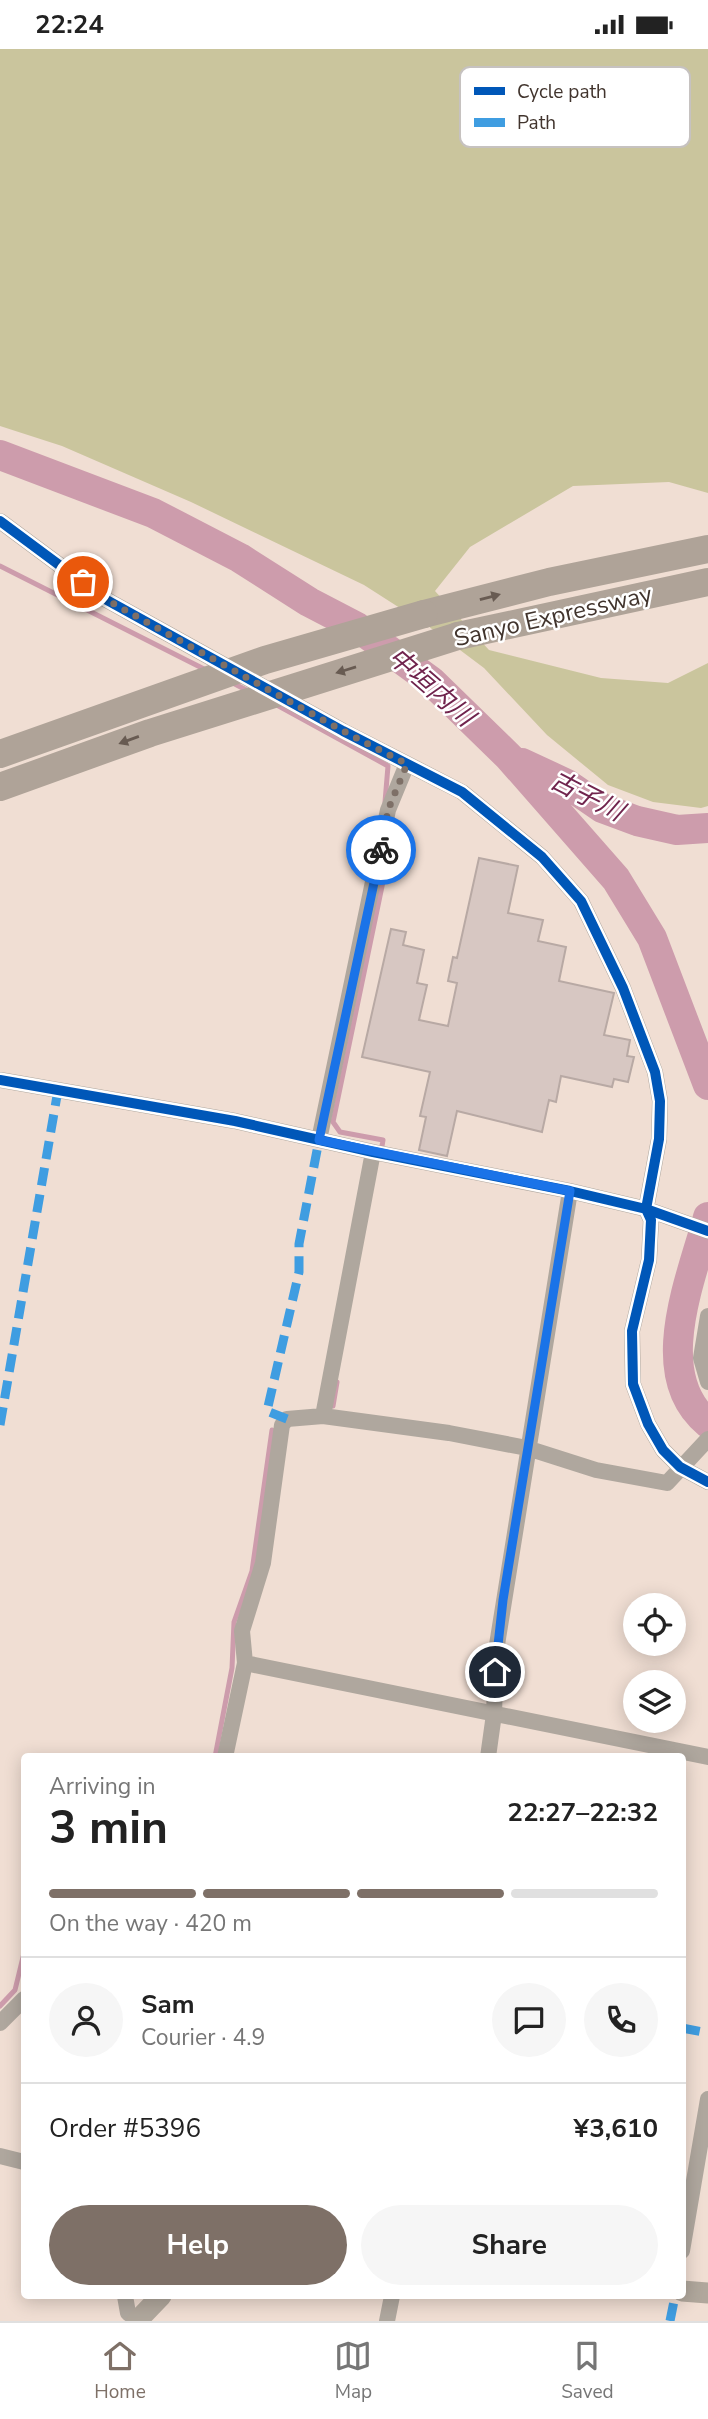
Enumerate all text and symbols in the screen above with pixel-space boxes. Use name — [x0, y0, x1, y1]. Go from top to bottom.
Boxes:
text: 22:24 — [35, 7, 104, 42]
legend — [460, 67, 690, 147]
text: Cycle path — [517, 79, 607, 105]
text: Path — [517, 110, 556, 136]
pin — [53, 552, 113, 612]
icon: bag — [64, 563, 102, 601]
street label: Sanyo Expressway — [451, 578, 656, 654]
one-way arrow — [479, 591, 501, 602]
water label: 中垣内川 — [380, 640, 484, 736]
one-way arrow — [335, 666, 356, 676]
one-way arrow — [119, 735, 140, 746]
water label: 古子川 — [544, 763, 632, 831]
courier — [346, 815, 416, 885]
icon: bike — [362, 831, 400, 869]
map controls — [623, 1593, 686, 1733]
button: locate — [623, 1593, 686, 1656]
pin — [465, 1642, 525, 1702]
icon: home — [476, 1653, 514, 1691]
button: layers — [623, 1670, 686, 1733]
text: Arriving in — [49, 1771, 156, 1802]
text: 22:27–22:32 — [507, 1795, 658, 1830]
text: 3 min — [49, 1796, 168, 1859]
text: On the way · 420 m — [49, 1908, 252, 1939]
button: person — [49, 1983, 123, 2057]
button: chat — [492, 1983, 566, 2057]
button: phone — [584, 1983, 658, 2057]
text: Sam — [141, 1987, 194, 2022]
text: Courier · 4.9 — [141, 2022, 265, 2053]
text: Order #5396 — [49, 2111, 201, 2146]
text: ¥3,610 — [574, 2111, 658, 2146]
button: Help — [49, 2205, 347, 2285]
button: Share — [361, 2205, 658, 2285]
tab: Home — [94, 2337, 146, 2405]
tab: Map — [334, 2337, 372, 2405]
tab: Saved — [561, 2337, 614, 2405]

